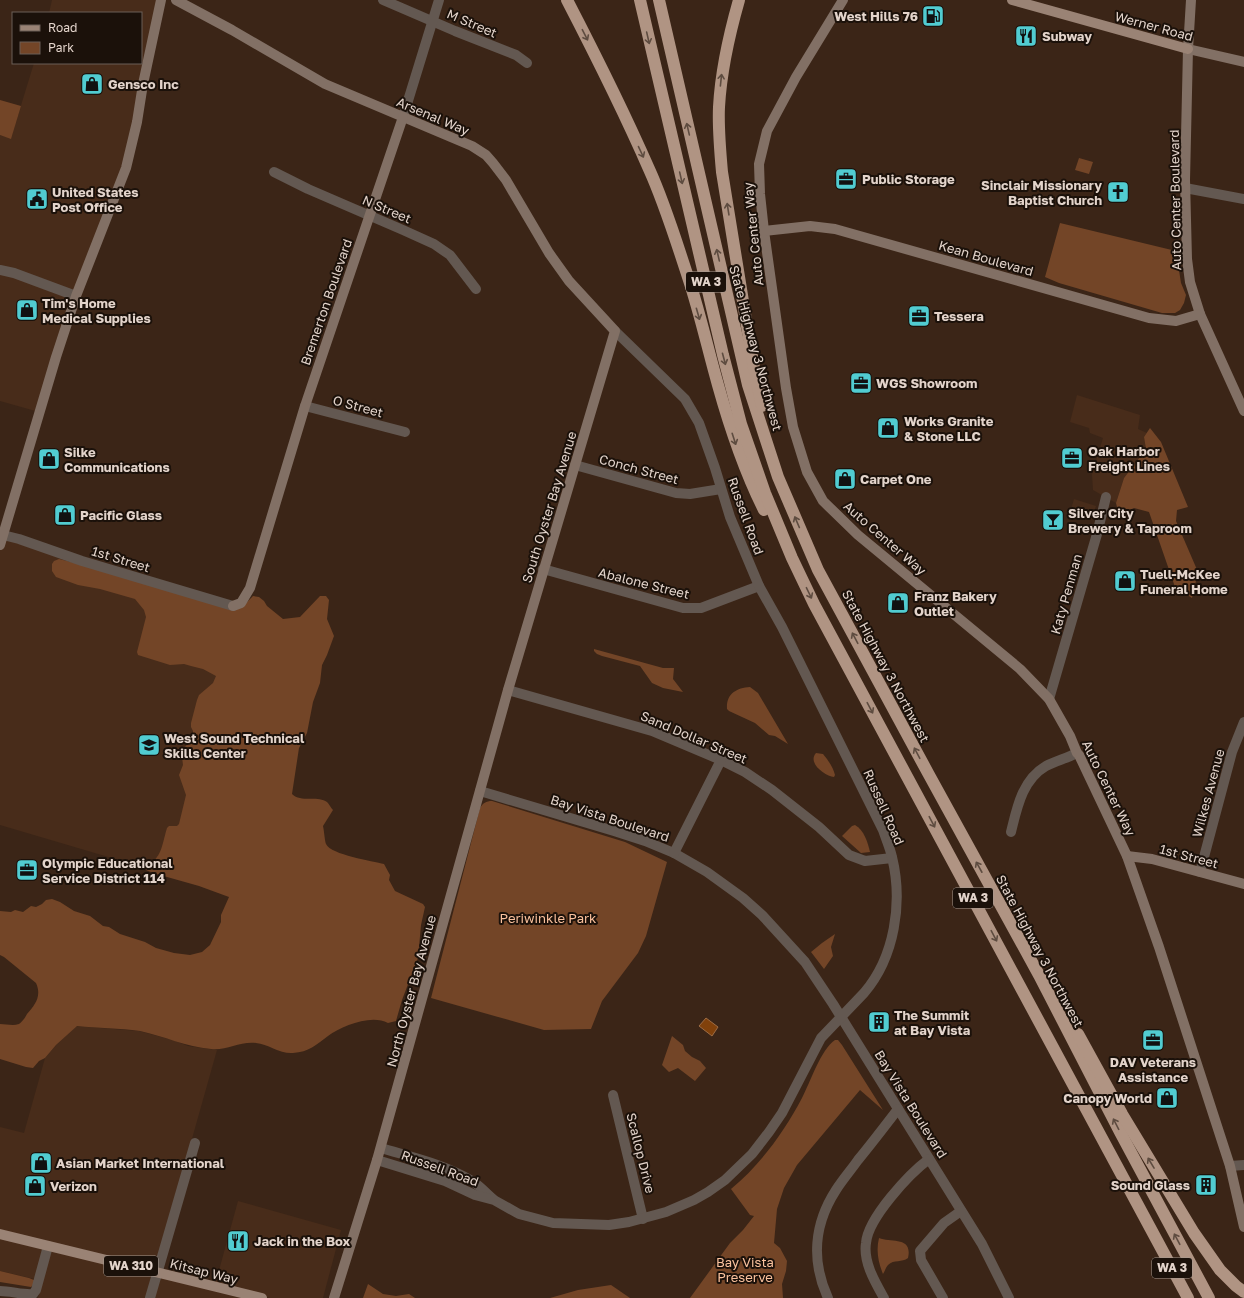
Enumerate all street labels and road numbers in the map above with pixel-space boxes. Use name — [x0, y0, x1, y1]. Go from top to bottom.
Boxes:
street label: M Street — [445, 5, 499, 41]
street label: Werner Road — [1113, 8, 1195, 44]
street label: Arsenal Way — [394, 94, 472, 139]
street label: Auto Center Boulevard — [1166, 130, 1184, 270]
street label: Auto Center Way — [740, 181, 766, 287]
street label: N Street — [360, 192, 414, 226]
street label: Bremerton Boulevard — [297, 237, 355, 367]
street label: Kean Boulevard — [937, 237, 1035, 279]
street label: State Highway 3 Northwest — [726, 264, 786, 432]
road number: WA 3 — [686, 272, 726, 292]
street label: O Street — [331, 392, 385, 420]
street label: South Oyster Bay Avenue — [518, 429, 580, 585]
street label: Conch Street — [598, 451, 680, 487]
street label: Russell Road — [725, 475, 767, 557]
street label: Auto Center Way — [840, 498, 930, 579]
street label: 1st Street — [90, 543, 152, 575]
street label: Katy Penman — [1047, 552, 1085, 636]
street label: Abalone Street — [597, 564, 691, 602]
street label: State Highway 3 Northwest — [839, 587, 933, 745]
street label: Sand Dollar Street — [638, 707, 750, 767]
street label: Auto Center Way — [1079, 738, 1139, 839]
street label: Wilkes Avenue — [1189, 747, 1227, 839]
street label: Russell Road — [860, 767, 908, 847]
street label: Bay Vista Boulevard — [549, 791, 671, 845]
street label: 1st Street — [1158, 840, 1220, 872]
street label: State Highway 3 Northwest — [993, 872, 1087, 1030]
road number: WA 3 — [953, 888, 993, 908]
street label: North Oyster Bay Avenue — [383, 913, 439, 1069]
street label: Bay Vista Boulevard — [871, 1047, 951, 1161]
street label: Scallop Drive — [623, 1111, 659, 1195]
street label: Russell Road — [399, 1147, 481, 1189]
street label: Kitsap Way — [168, 1255, 240, 1287]
road number: WA 310 — [104, 1256, 158, 1276]
road number: WA 3 — [1152, 1258, 1192, 1278]

